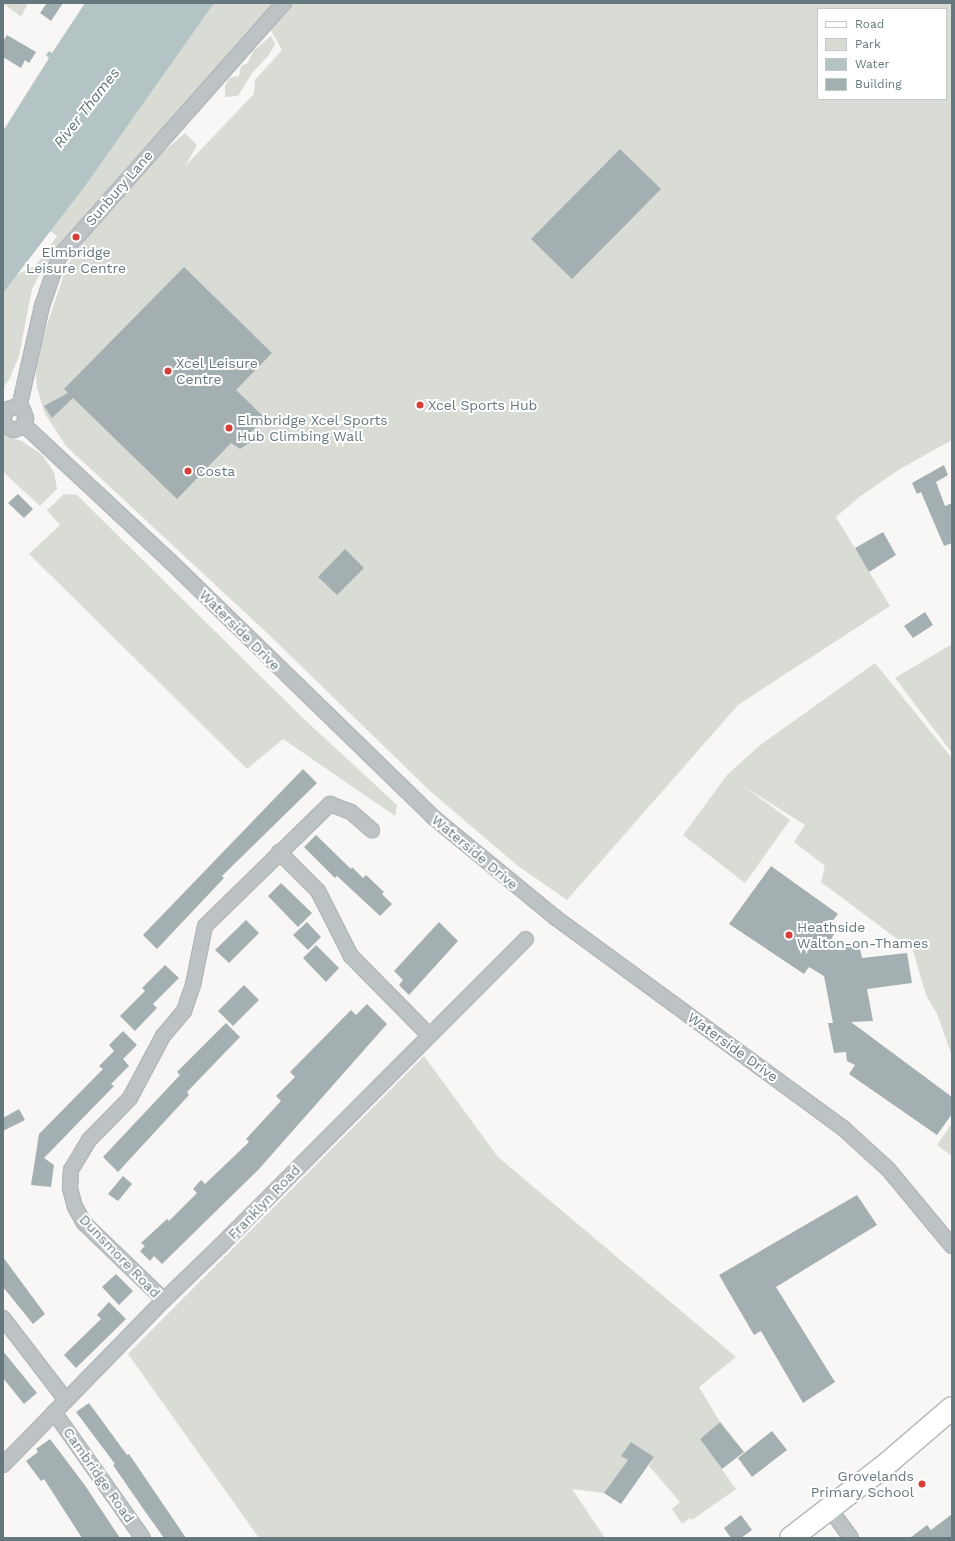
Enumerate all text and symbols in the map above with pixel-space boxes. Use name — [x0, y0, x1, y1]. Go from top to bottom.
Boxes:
legend — [817, 8, 947, 100]
text: Road — [855, 17, 884, 31]
text: Park — [855, 37, 881, 51]
text: Water — [855, 57, 889, 71]
water label: River Thames — [50, 64, 124, 152]
text: Building — [855, 77, 902, 91]
street label: Sunbury Lane — [82, 147, 156, 229]
marker: Elmbridge Leisure Centre — [71, 232, 81, 242]
place label: Elmbridge Leisure Centre — [26, 244, 126, 276]
place label: Xcel Leisure Centre — [176, 355, 258, 388]
marker: Xcel Leisure Centre — [163, 366, 173, 376]
place label: Xcel Sports Hub — [428, 397, 538, 413]
marker: Xcel Sports Hub — [415, 400, 425, 410]
place label: Elmbridge Xcel Sports Hub Climbing Wall — [237, 412, 388, 444]
marker: Elmbridge Xcel Sports Hub Climbing Wall — [224, 423, 234, 433]
place label: Costa — [196, 463, 235, 479]
marker: Costa — [183, 466, 193, 476]
street label: Waterside Drive — [196, 586, 284, 674]
street label: Waterside Drive — [428, 811, 522, 893]
place label: Heathside Walton-on-Thames — [797, 919, 928, 952]
marker: Heathside Walton-on-Thames — [784, 930, 794, 940]
street label: Waterside Drive — [685, 1009, 781, 1085]
street label: Franklyn Road — [224, 1161, 304, 1243]
street label: Dunsmore Road — [76, 1211, 164, 1301]
street label: Cambridge Road — [60, 1424, 138, 1526]
place label: Grovelands Primary School — [810, 1468, 914, 1500]
marker: Grovelands Primary School — [917, 1479, 927, 1489]

